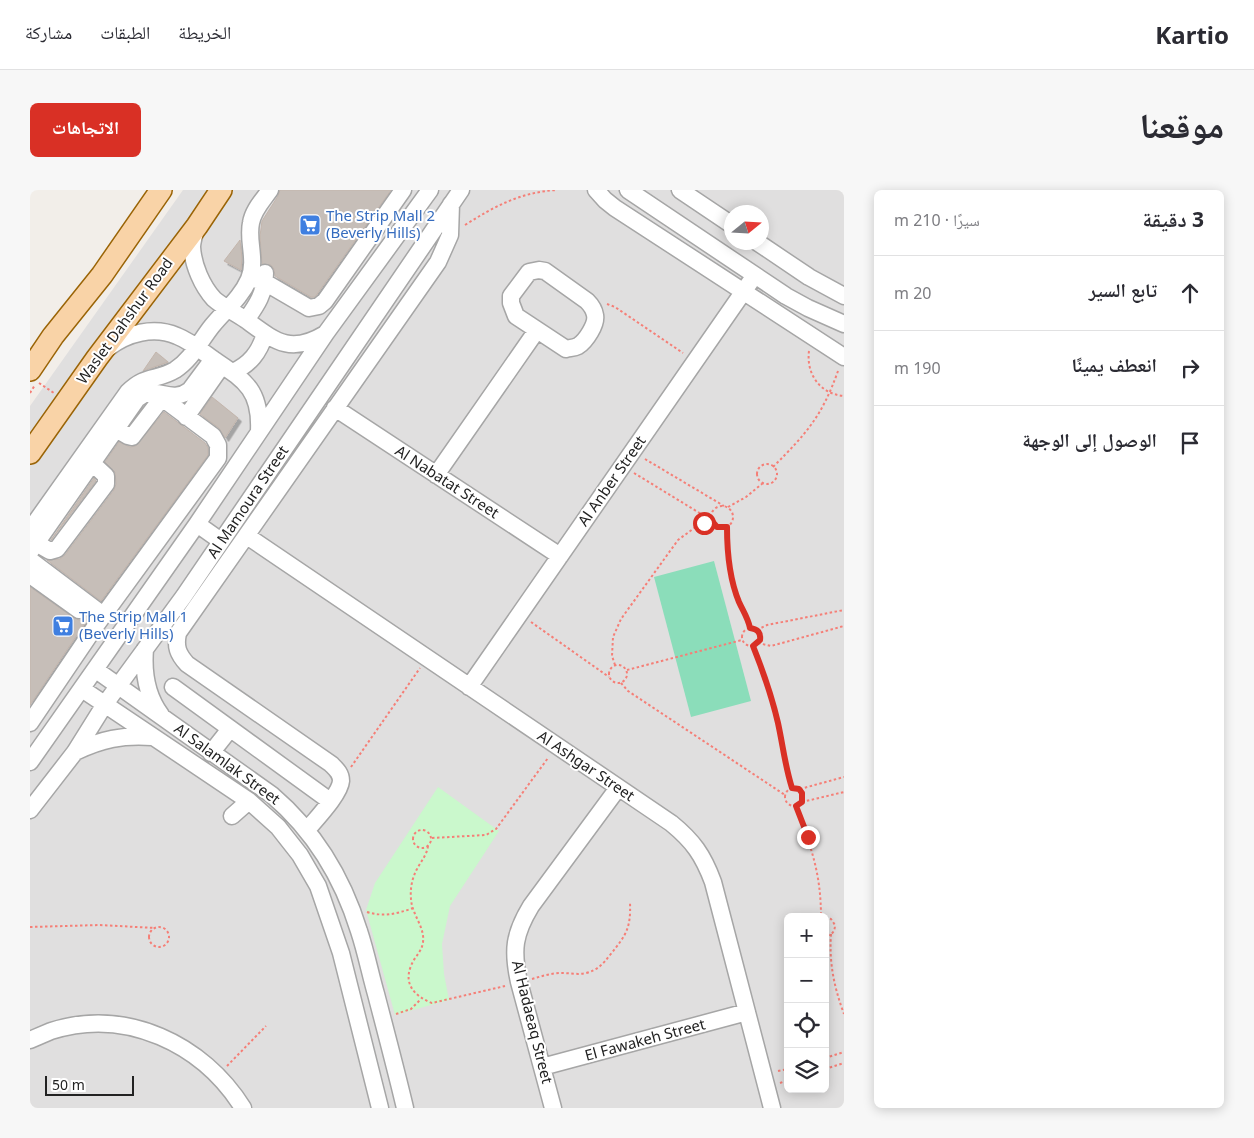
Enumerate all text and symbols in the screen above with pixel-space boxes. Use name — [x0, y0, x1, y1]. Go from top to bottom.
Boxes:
text: Kartio — [1155, 18, 1229, 51]
text: مشاركة — [25, 20, 72, 44]
text: الطبقات — [100, 20, 150, 44]
text: الخريطة — [178, 20, 231, 44]
text: موقعنا — [1139, 101, 1224, 148]
button: الاتجاهات — [30, 103, 141, 157]
place label: The Strip Mall 2 (Beverly Hills) — [326, 205, 435, 242]
north arrow — [724, 205, 769, 250]
text: 3 دقيقة — [1142, 205, 1204, 233]
text: سيرًا · 210 m — [894, 209, 980, 231]
supermarket icon: The Strip Mall 2 (Beverly Hills) — [298, 213, 322, 237]
street label: Waslet Dahshur Road — [72, 253, 177, 388]
text: تابع السير — [1089, 277, 1157, 303]
icon: ahead — [1176, 279, 1204, 307]
text: 20 m — [894, 282, 931, 304]
text: انعطف يمينًا — [1071, 352, 1157, 378]
icon: right — [1176, 354, 1204, 382]
text: 190 m — [894, 357, 941, 379]
text: الوصول إلى الوجهة — [1022, 427, 1157, 453]
icon: arrive — [1176, 429, 1204, 457]
street label: Al Anber Street — [573, 431, 650, 530]
street label: Al Nabatat Street — [392, 440, 504, 522]
street label: Al Mamoura Street — [202, 441, 293, 562]
route start — [693, 512, 716, 535]
place label: The Strip Mall 1 (Beverly Hills) — [79, 606, 188, 643]
supermarket icon: The Strip Mall 1 (Beverly Hills) — [51, 614, 75, 638]
street label: Al Salamlak Street — [171, 718, 285, 809]
street label: Al Ashgar Street — [534, 725, 639, 805]
route end — [797, 826, 820, 849]
map controls — [784, 913, 829, 1093]
button: + — [784, 913, 829, 958]
street label: Al Hadaeaq Street — [508, 958, 558, 1086]
button: − — [784, 958, 829, 1003]
button: locate — [784, 1003, 829, 1048]
street label: El Fawakeh Street — [582, 1013, 708, 1065]
button: layers — [784, 1048, 829, 1093]
scale bar — [45, 1073, 134, 1096]
text: 50 m — [52, 1075, 85, 1094]

